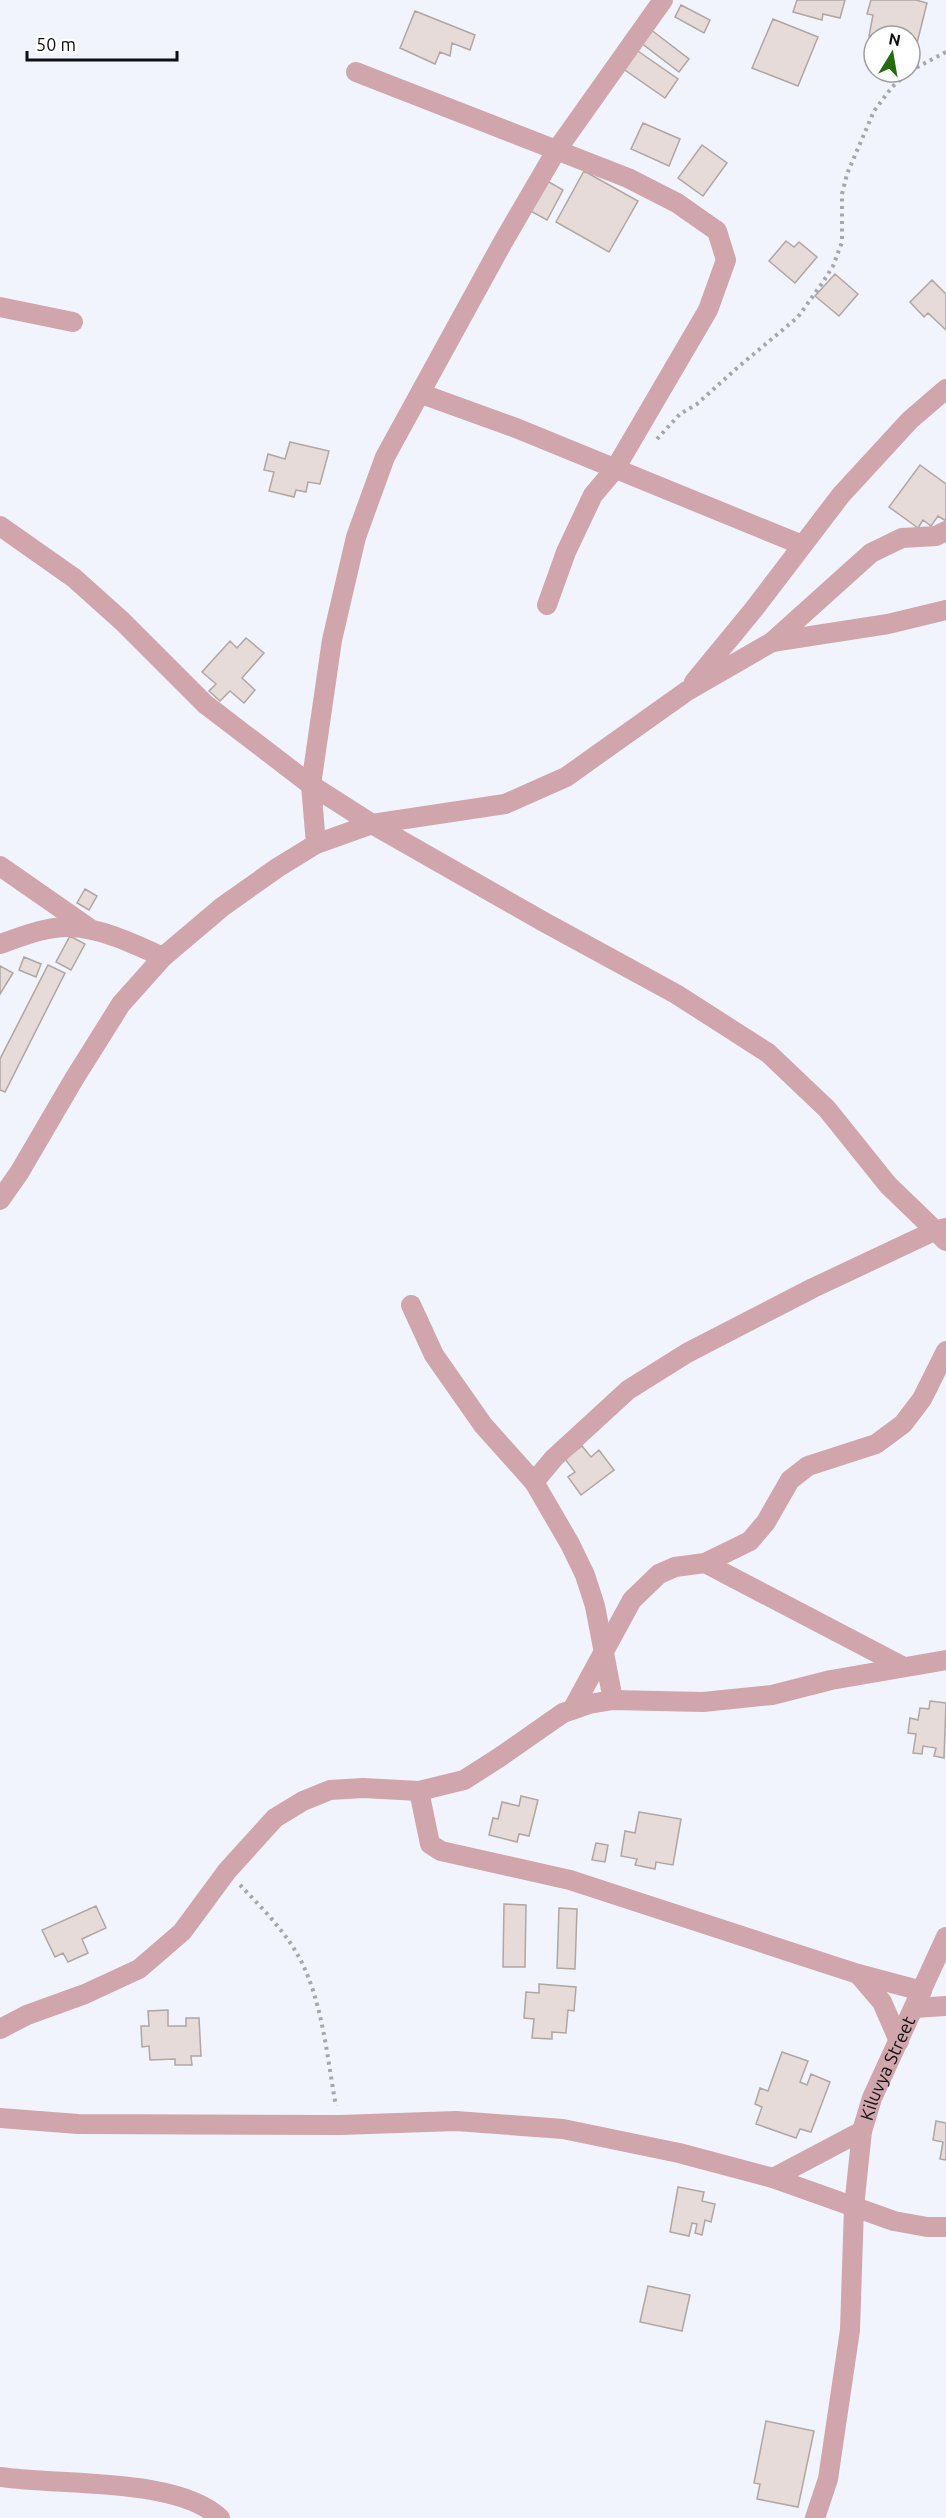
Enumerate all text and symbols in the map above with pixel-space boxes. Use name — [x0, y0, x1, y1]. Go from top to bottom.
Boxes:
scale bar — [27, 24, 177, 62]
north arrow — [862, 24, 922, 84]
text: N — [887, 29, 902, 49]
text: 50 m — [36, 34, 76, 54]
street label: Kiluvya Street — [856, 2013, 918, 2123]

